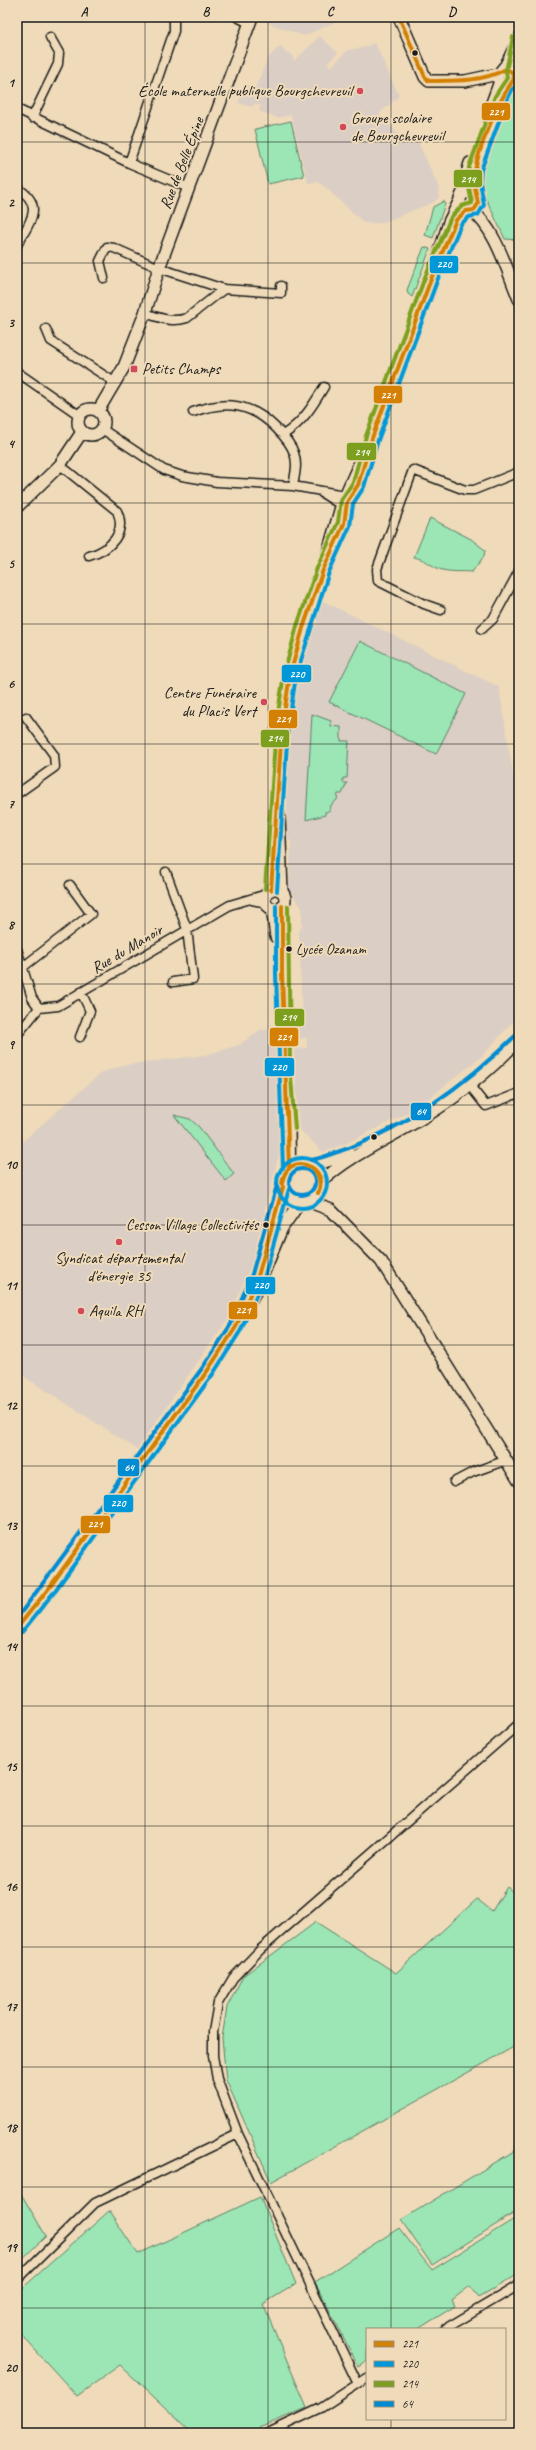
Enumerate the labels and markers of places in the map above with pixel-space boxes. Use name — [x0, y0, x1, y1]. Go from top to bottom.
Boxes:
unlabelled marker — [410, 48, 420, 58]
place label: École maternelle publique Bourgchevreuil — [138, 81, 355, 101]
marker: École maternelle publique Bourgchevreuil — [355, 86, 365, 96]
place label: Groupe scolaire de Bourgchevreuil — [351, 108, 447, 146]
marker: Groupe scolaire de Bourgchevreuil — [338, 122, 348, 132]
place label: Petits Champs — [142, 359, 222, 379]
marker: Petits Champs — [129, 364, 139, 374]
place label: Centre Funéraire du Placis Vert — [164, 683, 259, 721]
marker: Centre Funéraire du Placis Vert — [259, 697, 269, 707]
place label: Lycée Ozanam — [296, 940, 366, 959]
marker: Lycée Ozanam — [284, 944, 294, 954]
unlabelled marker — [369, 1132, 379, 1142]
place label: Cesson Village Collectivités — [126, 1216, 260, 1235]
marker: Cesson Village Collectivités — [261, 1220, 271, 1230]
marker: Syndicat départemental d'énergie 35 — [114, 1237, 124, 1247]
place label: Syndicat départemental d'énergie 35 — [55, 1248, 186, 1286]
place label: Aquila RH — [89, 1301, 145, 1321]
marker: Aquila RH — [76, 1306, 86, 1316]

